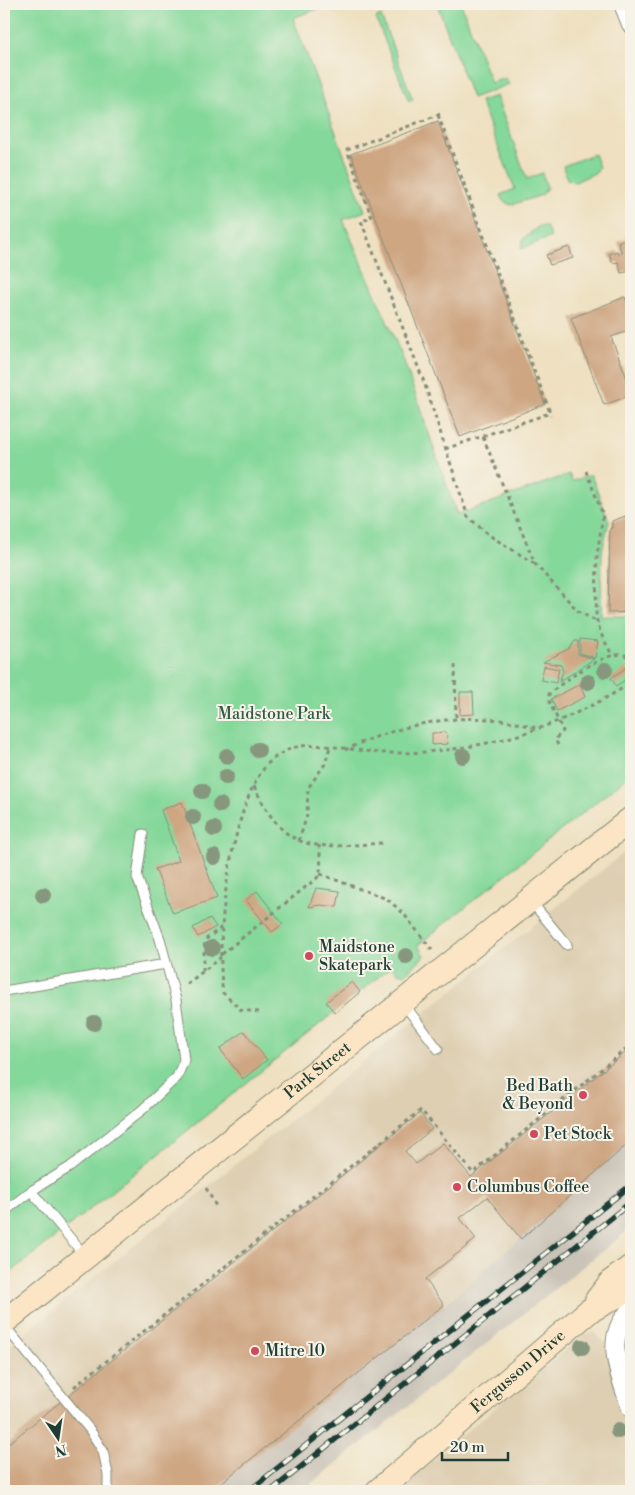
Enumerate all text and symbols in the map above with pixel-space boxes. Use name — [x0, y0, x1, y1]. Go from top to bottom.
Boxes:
park label: Maidstone Park — [218, 704, 332, 724]
place label: Maidstone Skatepark — [319, 937, 395, 975]
marker: Maidstone Skatepark — [303, 950, 315, 962]
street label: Park Street — [280, 1037, 355, 1103]
place label: Bed Bath & Beyond — [503, 1076, 573, 1114]
marker: Bed Bath & Beyond — [577, 1089, 589, 1101]
place label: Pet Stock — [544, 1124, 613, 1144]
marker: Pet Stock — [528, 1128, 540, 1140]
place label: Columbus Coffee — [467, 1177, 589, 1197]
marker: Columbus Coffee — [451, 1181, 463, 1193]
street label: Fergusson Drive — [466, 1326, 570, 1418]
place label: Mitre 10 — [265, 1341, 325, 1361]
marker: Mitre 10 — [249, 1345, 261, 1357]
north arrow — [32, 1412, 82, 1462]
scale bar — [442, 1430, 509, 1462]
text: 20 m — [450, 1438, 485, 1457]
text: N — [53, 1440, 68, 1460]

